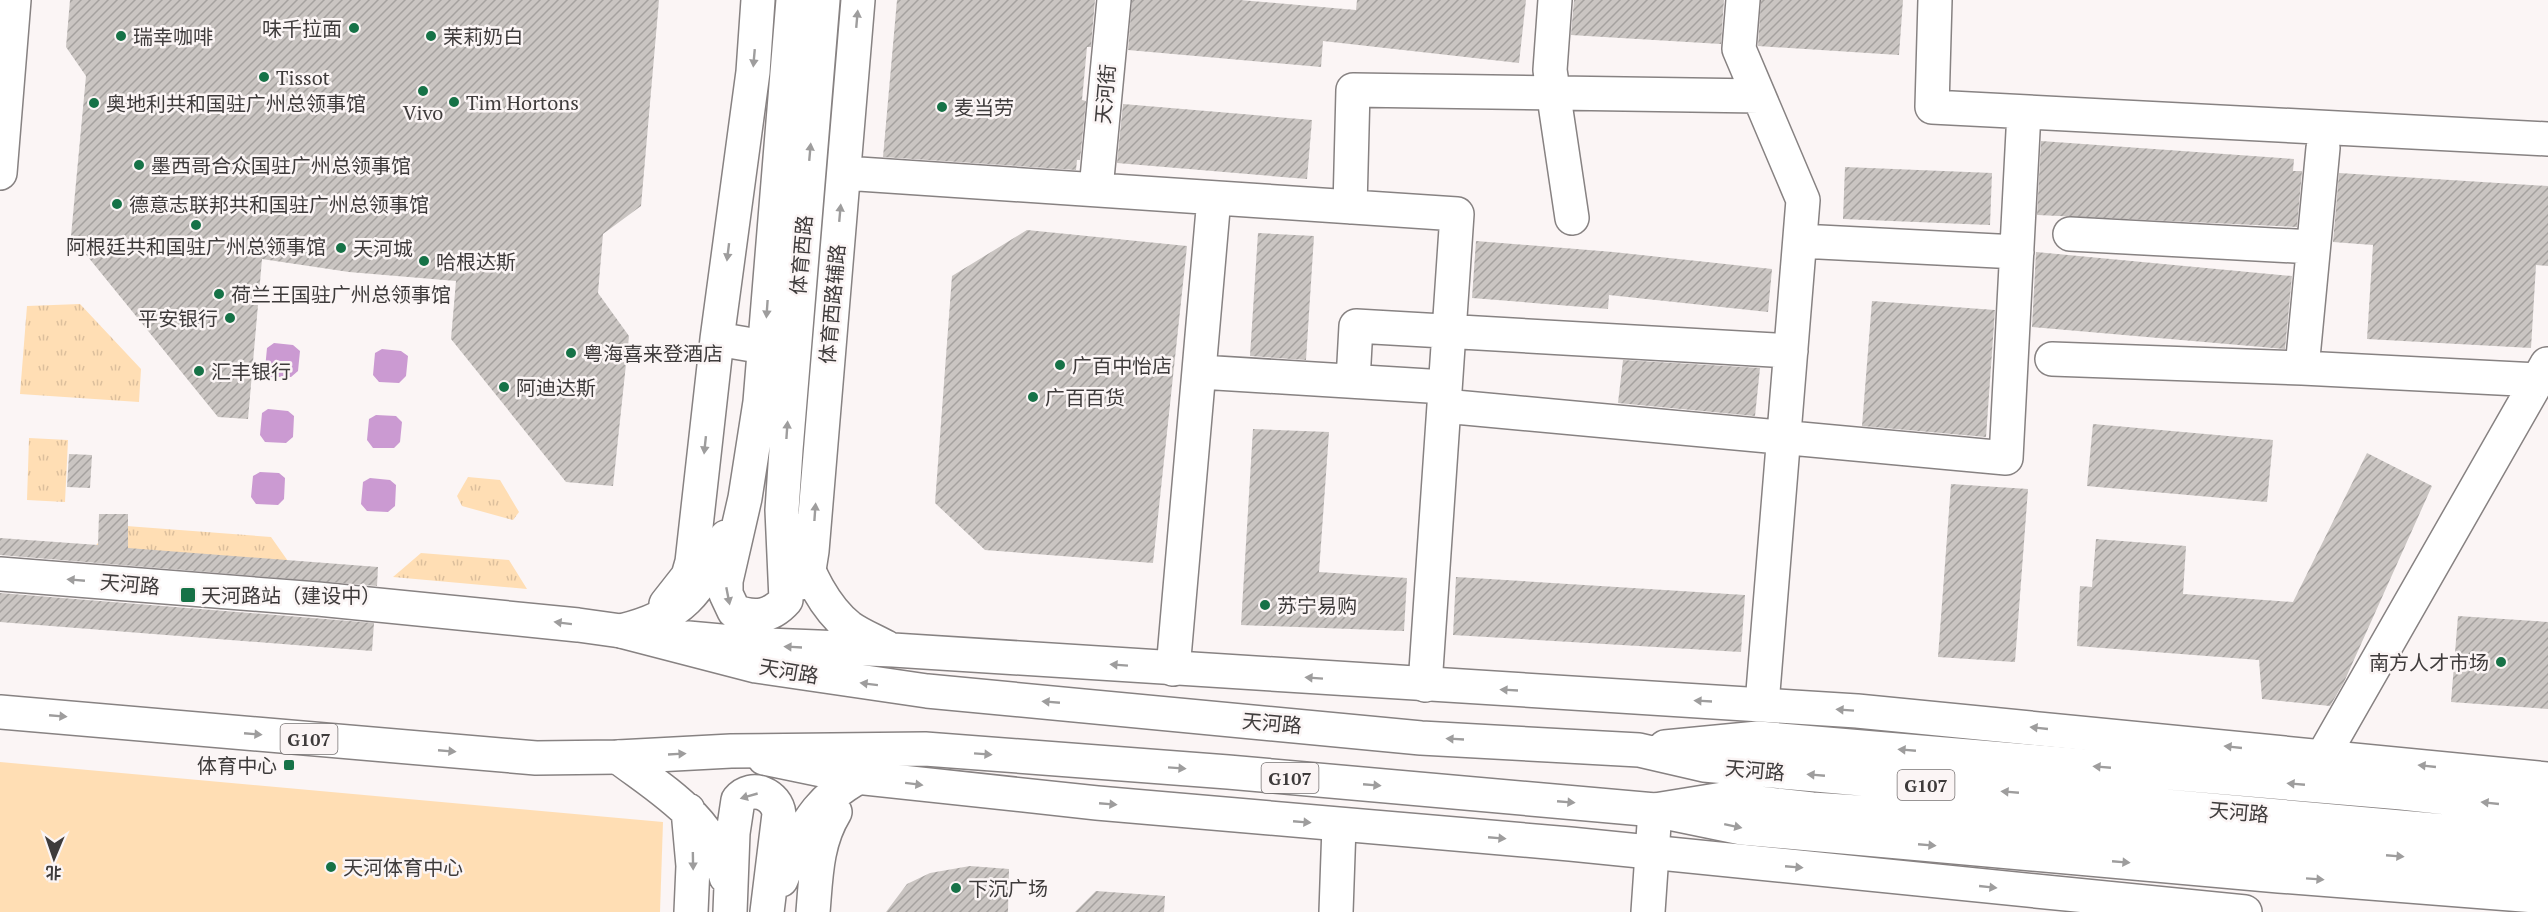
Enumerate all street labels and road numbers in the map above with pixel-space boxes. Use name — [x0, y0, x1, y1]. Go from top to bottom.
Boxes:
street label: 天河街 — [1089, 63, 1121, 125]
street label: 体育西路 — [784, 214, 818, 296]
street label: 体育西路辅路 — [813, 243, 851, 365]
street label: 天河路 — [99, 568, 161, 600]
street label: 天河路 — [757, 652, 821, 690]
street label: 天河路 — [1241, 707, 1303, 739]
road number: G107 — [280, 724, 338, 754]
street label: 天河路 — [1724, 754, 1786, 786]
road number: G107 — [1262, 763, 1318, 793]
road number: G107 — [1898, 770, 1954, 800]
street label: 天河路 — [2208, 796, 2270, 828]

